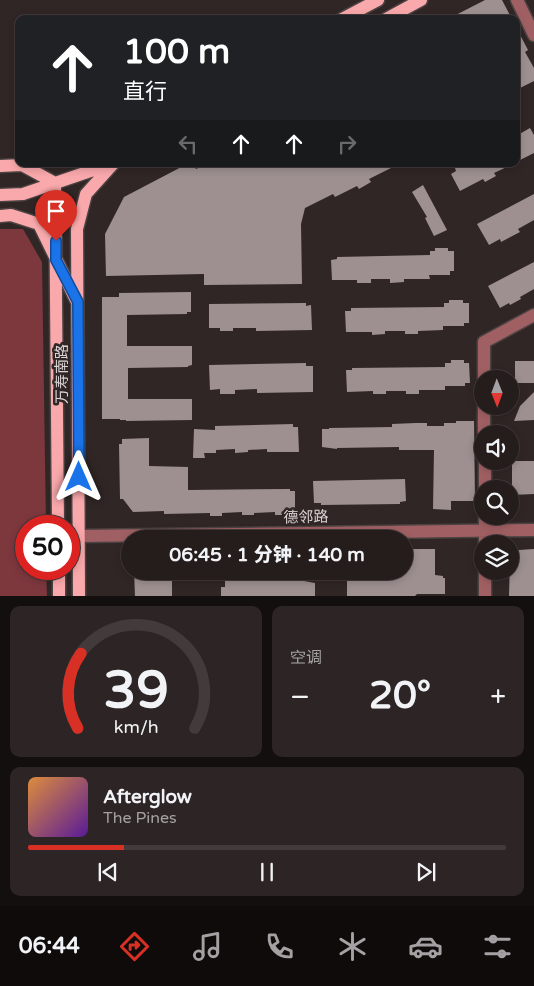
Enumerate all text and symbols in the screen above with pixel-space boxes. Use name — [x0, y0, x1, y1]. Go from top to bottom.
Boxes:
text: 100 m — [123, 31, 230, 73]
icon: ahead — [40, 35, 105, 100]
text: 直行 — [123, 79, 167, 105]
icon: left — [174, 130, 202, 158]
icon: ahead — [227, 130, 255, 158]
icon: ahead — [280, 130, 308, 158]
icon: right — [333, 130, 361, 158]
pin — [35, 190, 77, 241]
icon: arrive — [42, 197, 70, 225]
street label: 万寿南路 — [53, 344, 71, 404]
north arrow — [474, 370, 519, 415]
map controls — [474, 370, 519, 580]
button: sound — [474, 425, 519, 470]
position arrow — [52, 450, 104, 502]
button: search — [474, 480, 519, 525]
street label: 德邻路 — [283, 508, 329, 526]
speed limit sign: 50 — [15, 515, 80, 580]
button: layers — [474, 535, 519, 580]
text: 06:45 · 1 分钟 · 140 m — [169, 544, 365, 566]
text: 空调 — [290, 648, 322, 668]
text: 39 — [103, 659, 169, 722]
text: 20° — [369, 673, 431, 719]
text: − — [290, 680, 310, 714]
text: + — [490, 680, 506, 714]
text: km/h — [114, 717, 158, 738]
text: Afterglow — [103, 786, 192, 808]
text: The Pines — [103, 808, 177, 828]
icon: previous — [94, 858, 122, 886]
icon: pause — [253, 858, 281, 886]
icon: next — [412, 858, 440, 886]
icon: directions — [117, 929, 152, 964]
icon: music — [190, 929, 225, 964]
icon: phone — [262, 929, 297, 964]
icon: climate — [335, 929, 370, 964]
icon: car — [408, 929, 443, 964]
icon: filters — [480, 929, 515, 964]
text: 06:44 — [19, 933, 80, 959]

